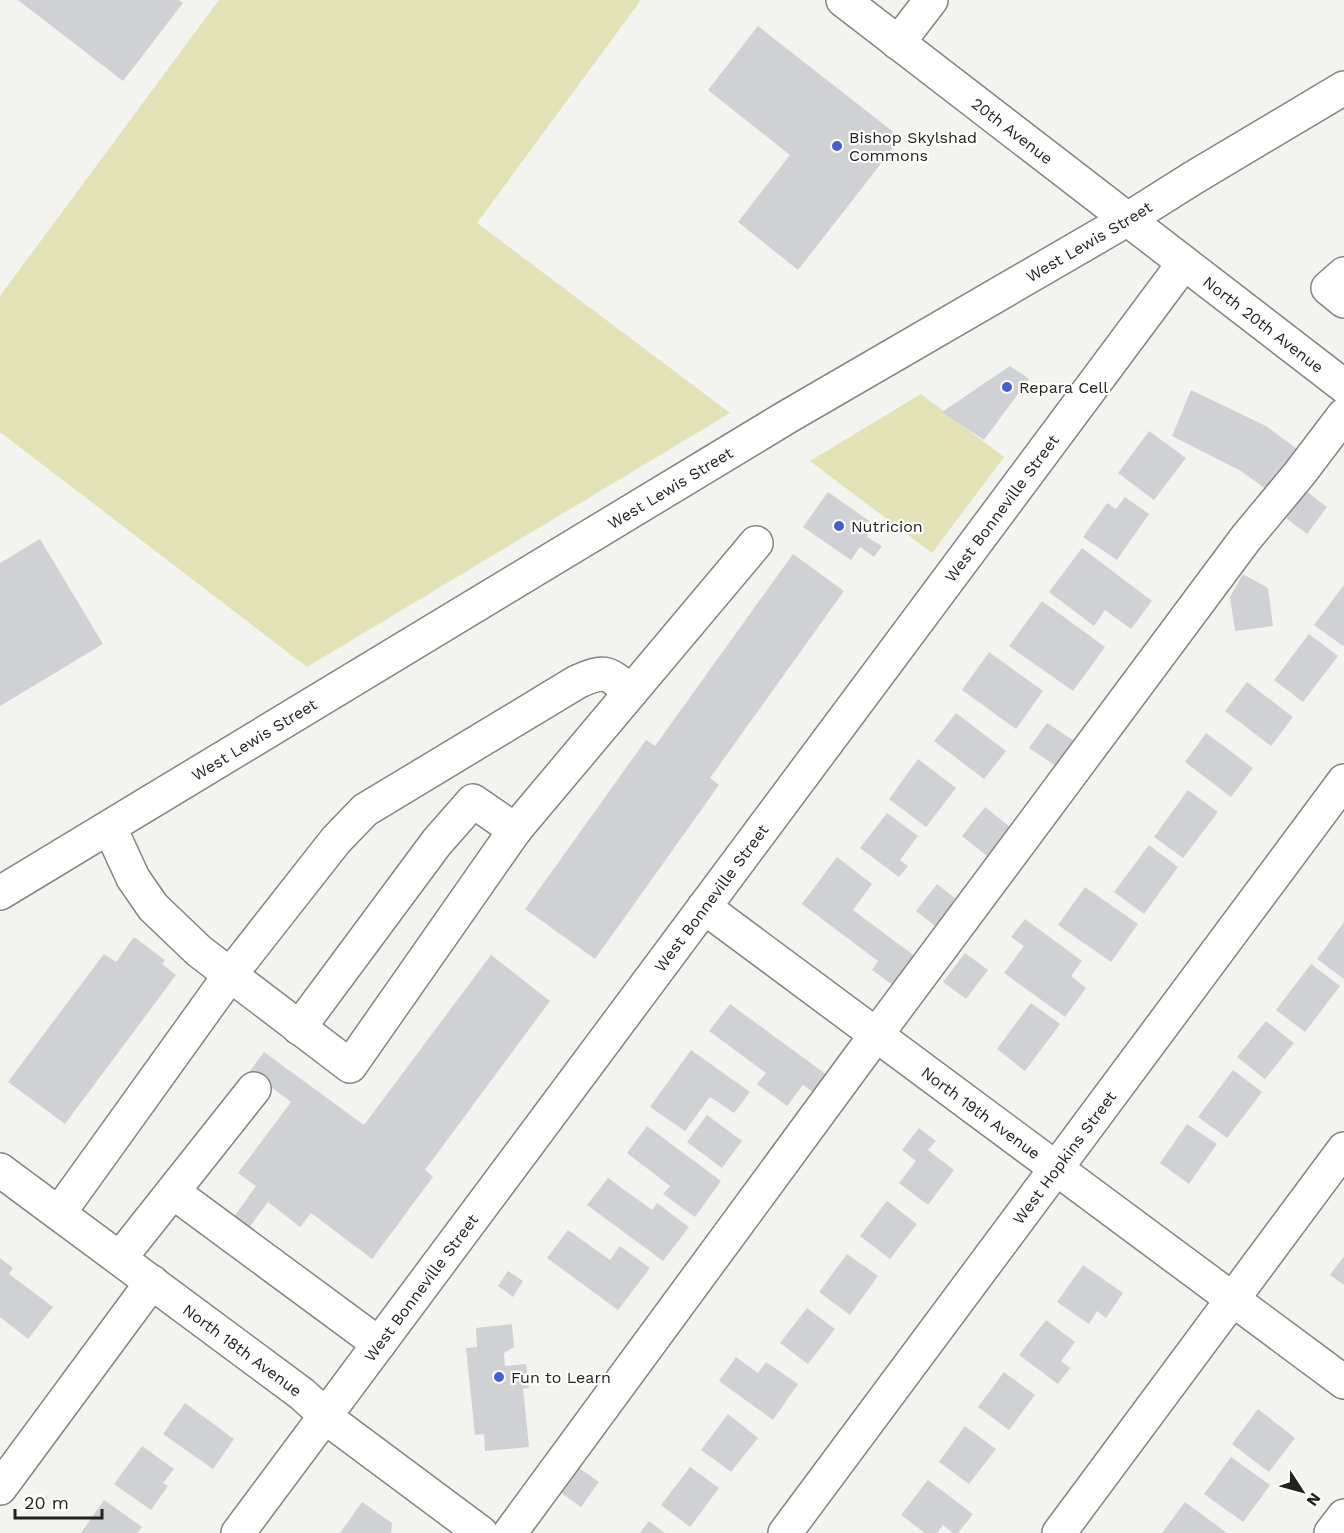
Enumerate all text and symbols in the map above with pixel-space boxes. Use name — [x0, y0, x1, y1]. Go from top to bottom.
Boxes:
street label: 20th Avenue — [968, 94, 1057, 168]
place label: Bishop Skylshad Commons — [849, 128, 977, 165]
marker: Bishop Skylshad Commons — [830, 139, 844, 153]
street label: West Lewis Street — [1023, 197, 1156, 286]
street label: North 20th Avenue — [1199, 272, 1327, 377]
place label: Repara Cell — [1019, 378, 1108, 397]
marker: Repara Cell — [1000, 380, 1014, 394]
street label: West Bonneville Street — [941, 431, 1063, 586]
street label: West Lewis Street — [604, 443, 737, 533]
place label: Nutricion — [851, 517, 923, 536]
marker: Nutricion — [832, 519, 846, 533]
street label: West Lewis Street — [188, 694, 321, 785]
street label: West Bonneville Street — [650, 820, 773, 976]
street label: North 19th Avenue — [918, 1063, 1044, 1163]
street label: West Hopkins Street — [1009, 1087, 1121, 1228]
street label: West Bonneville Street — [360, 1210, 482, 1365]
street label: North 18th Avenue — [179, 1300, 305, 1401]
place label: Fun to Learn — [511, 1368, 611, 1387]
marker: Fun to Learn — [492, 1370, 506, 1384]
north arrow — [1272, 1461, 1332, 1521]
scale bar — [15, 1482, 102, 1520]
text: N — [1303, 1489, 1325, 1510]
text: 20 m — [24, 1492, 69, 1513]

